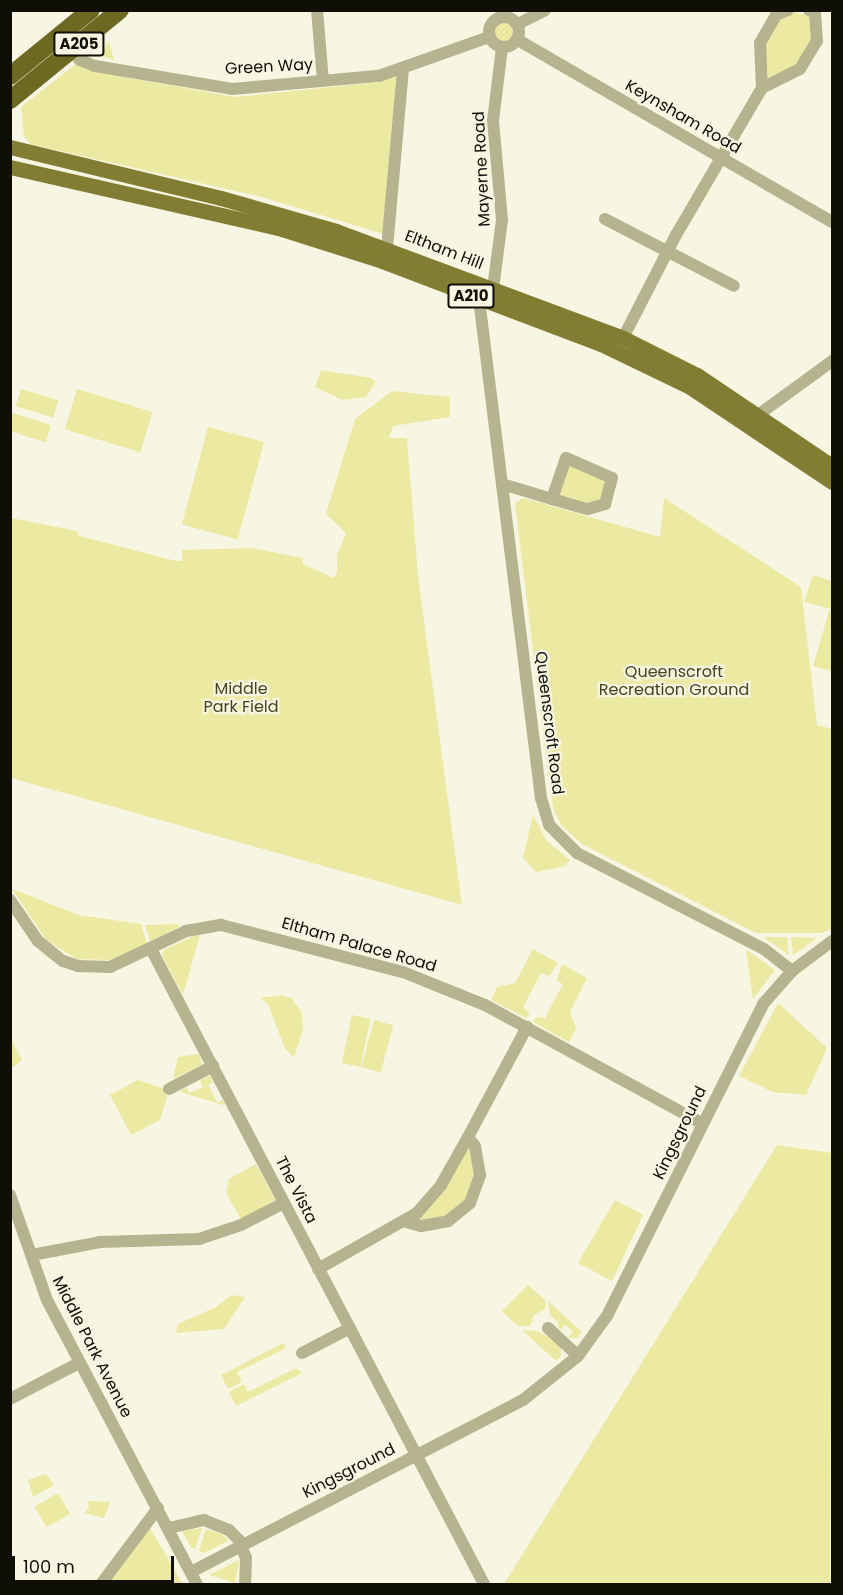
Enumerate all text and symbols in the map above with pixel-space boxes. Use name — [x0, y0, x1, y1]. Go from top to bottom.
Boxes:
road number: A205 — [52, 32, 106, 56]
street label: Green Way — [224, 55, 314, 79]
street label: Keynsham Road — [622, 76, 744, 158]
street label: Mayerne Road — [469, 111, 495, 227]
street label: Eltham Hill — [402, 226, 486, 274]
road number: A210 — [447, 284, 495, 308]
street label: Queenscroft Road — [531, 650, 567, 796]
park label: Queenscroft Recreation Ground — [599, 662, 749, 700]
park label: Middle Park Field — [203, 679, 279, 717]
street label: Eltham Palace Road — [279, 914, 439, 976]
street label: Kingsground — [649, 1083, 711, 1183]
street label: The Vista — [271, 1153, 321, 1227]
street label: Middle Park Avenue — [48, 1273, 136, 1421]
street label: Kingsground — [300, 1439, 398, 1503]
scale bar — [15, 1544, 177, 1582]
text: 100 m — [23, 1554, 75, 1579]

